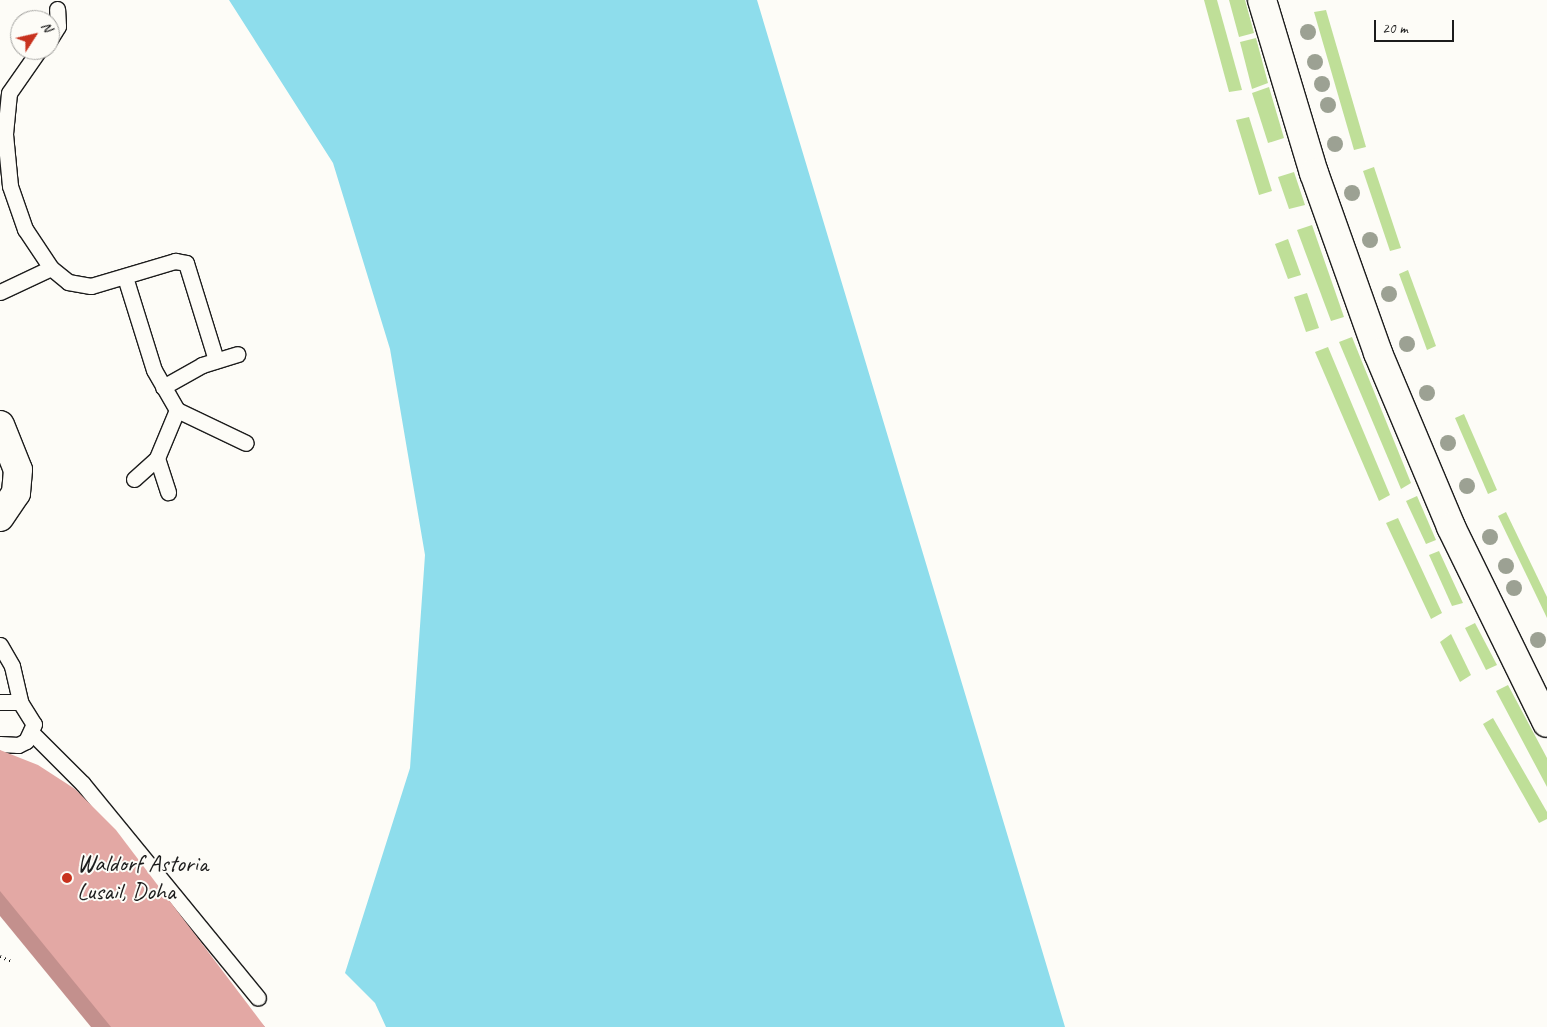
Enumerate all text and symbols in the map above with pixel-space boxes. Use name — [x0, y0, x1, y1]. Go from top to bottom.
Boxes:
north arrow — [10, 10, 60, 60]
scale bar — [1377, 10, 1457, 42]
text: N — [37, 18, 56, 35]
text: 20 m — [1382, 19, 1408, 38]
place label: Waldorf Astoria Lusail, Doha — [77, 850, 208, 906]
marker: Waldorf Astoria Lusail, Doha — [61, 872, 73, 884]

